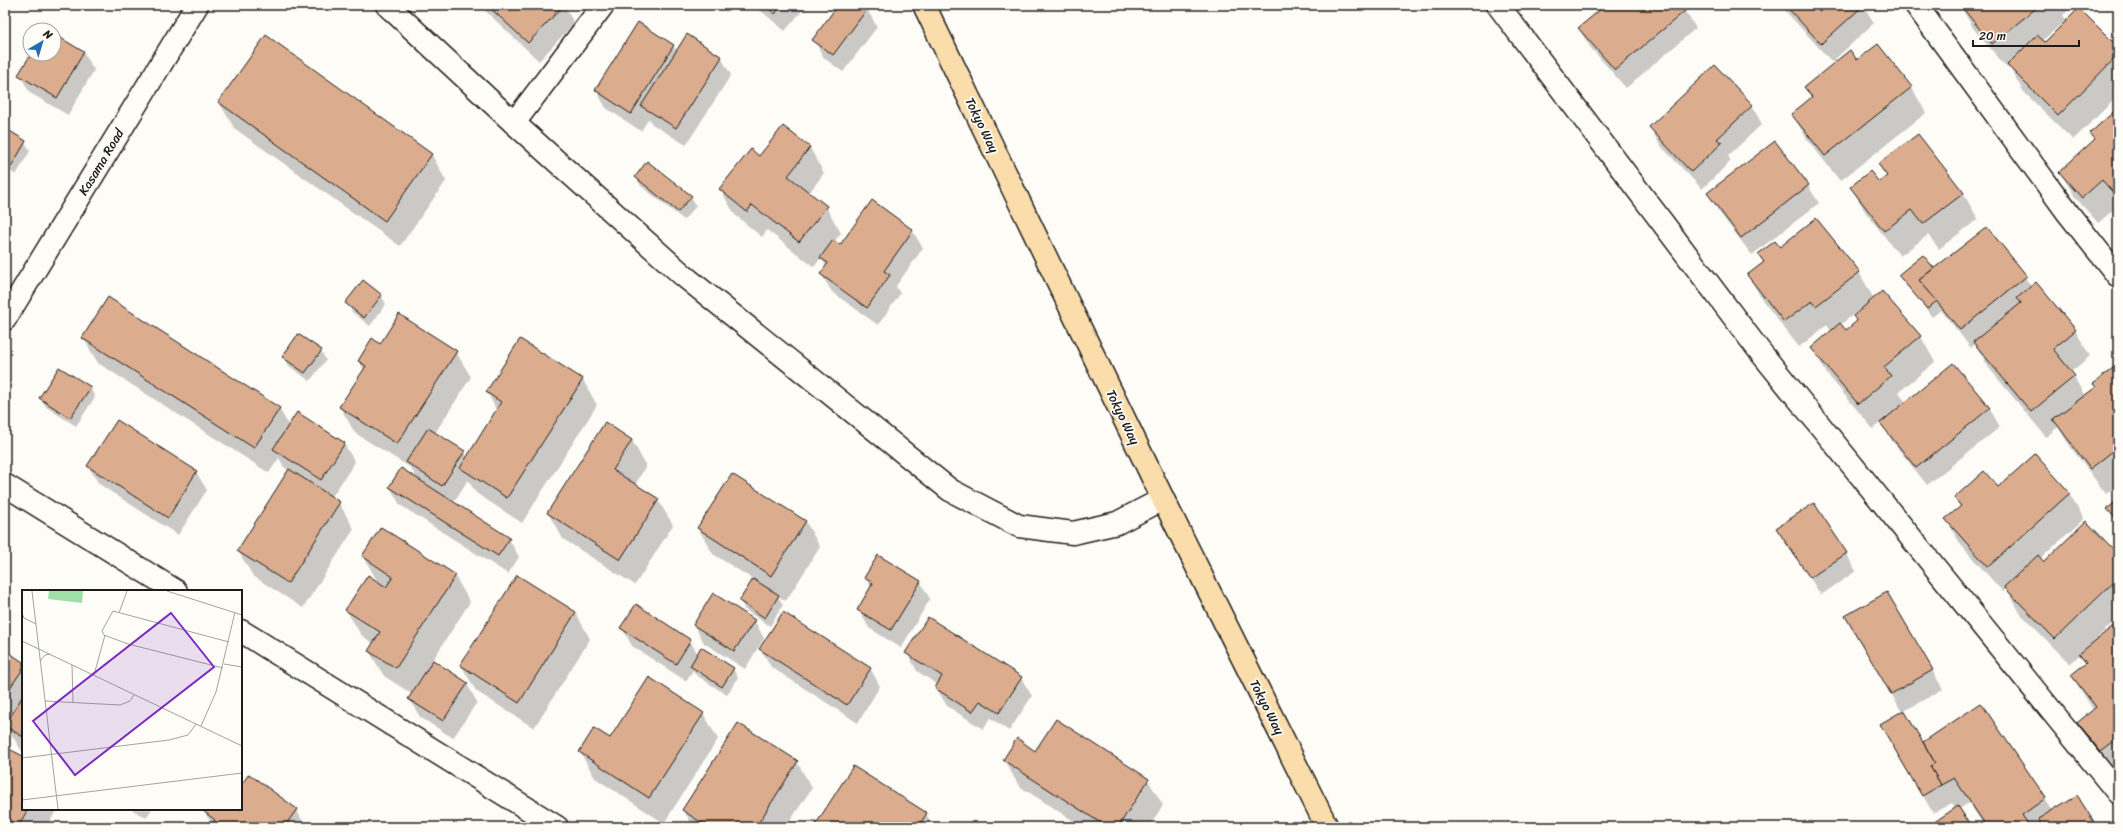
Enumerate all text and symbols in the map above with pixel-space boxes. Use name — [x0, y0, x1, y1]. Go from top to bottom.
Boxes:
north arrow — [22, 22, 62, 62]
scale bar — [1973, 22, 2079, 48]
text: N — [38, 24, 57, 45]
text: 20 m — [1979, 25, 2006, 47]
street label: Tokyo Way — [959, 93, 1006, 157]
street label: Kasama Road — [72, 123, 131, 200]
street label: Tokyo Way — [1100, 385, 1147, 449]
inset map — [22, 590, 242, 810]
street label: Tokyo Way — [1243, 675, 1291, 739]

